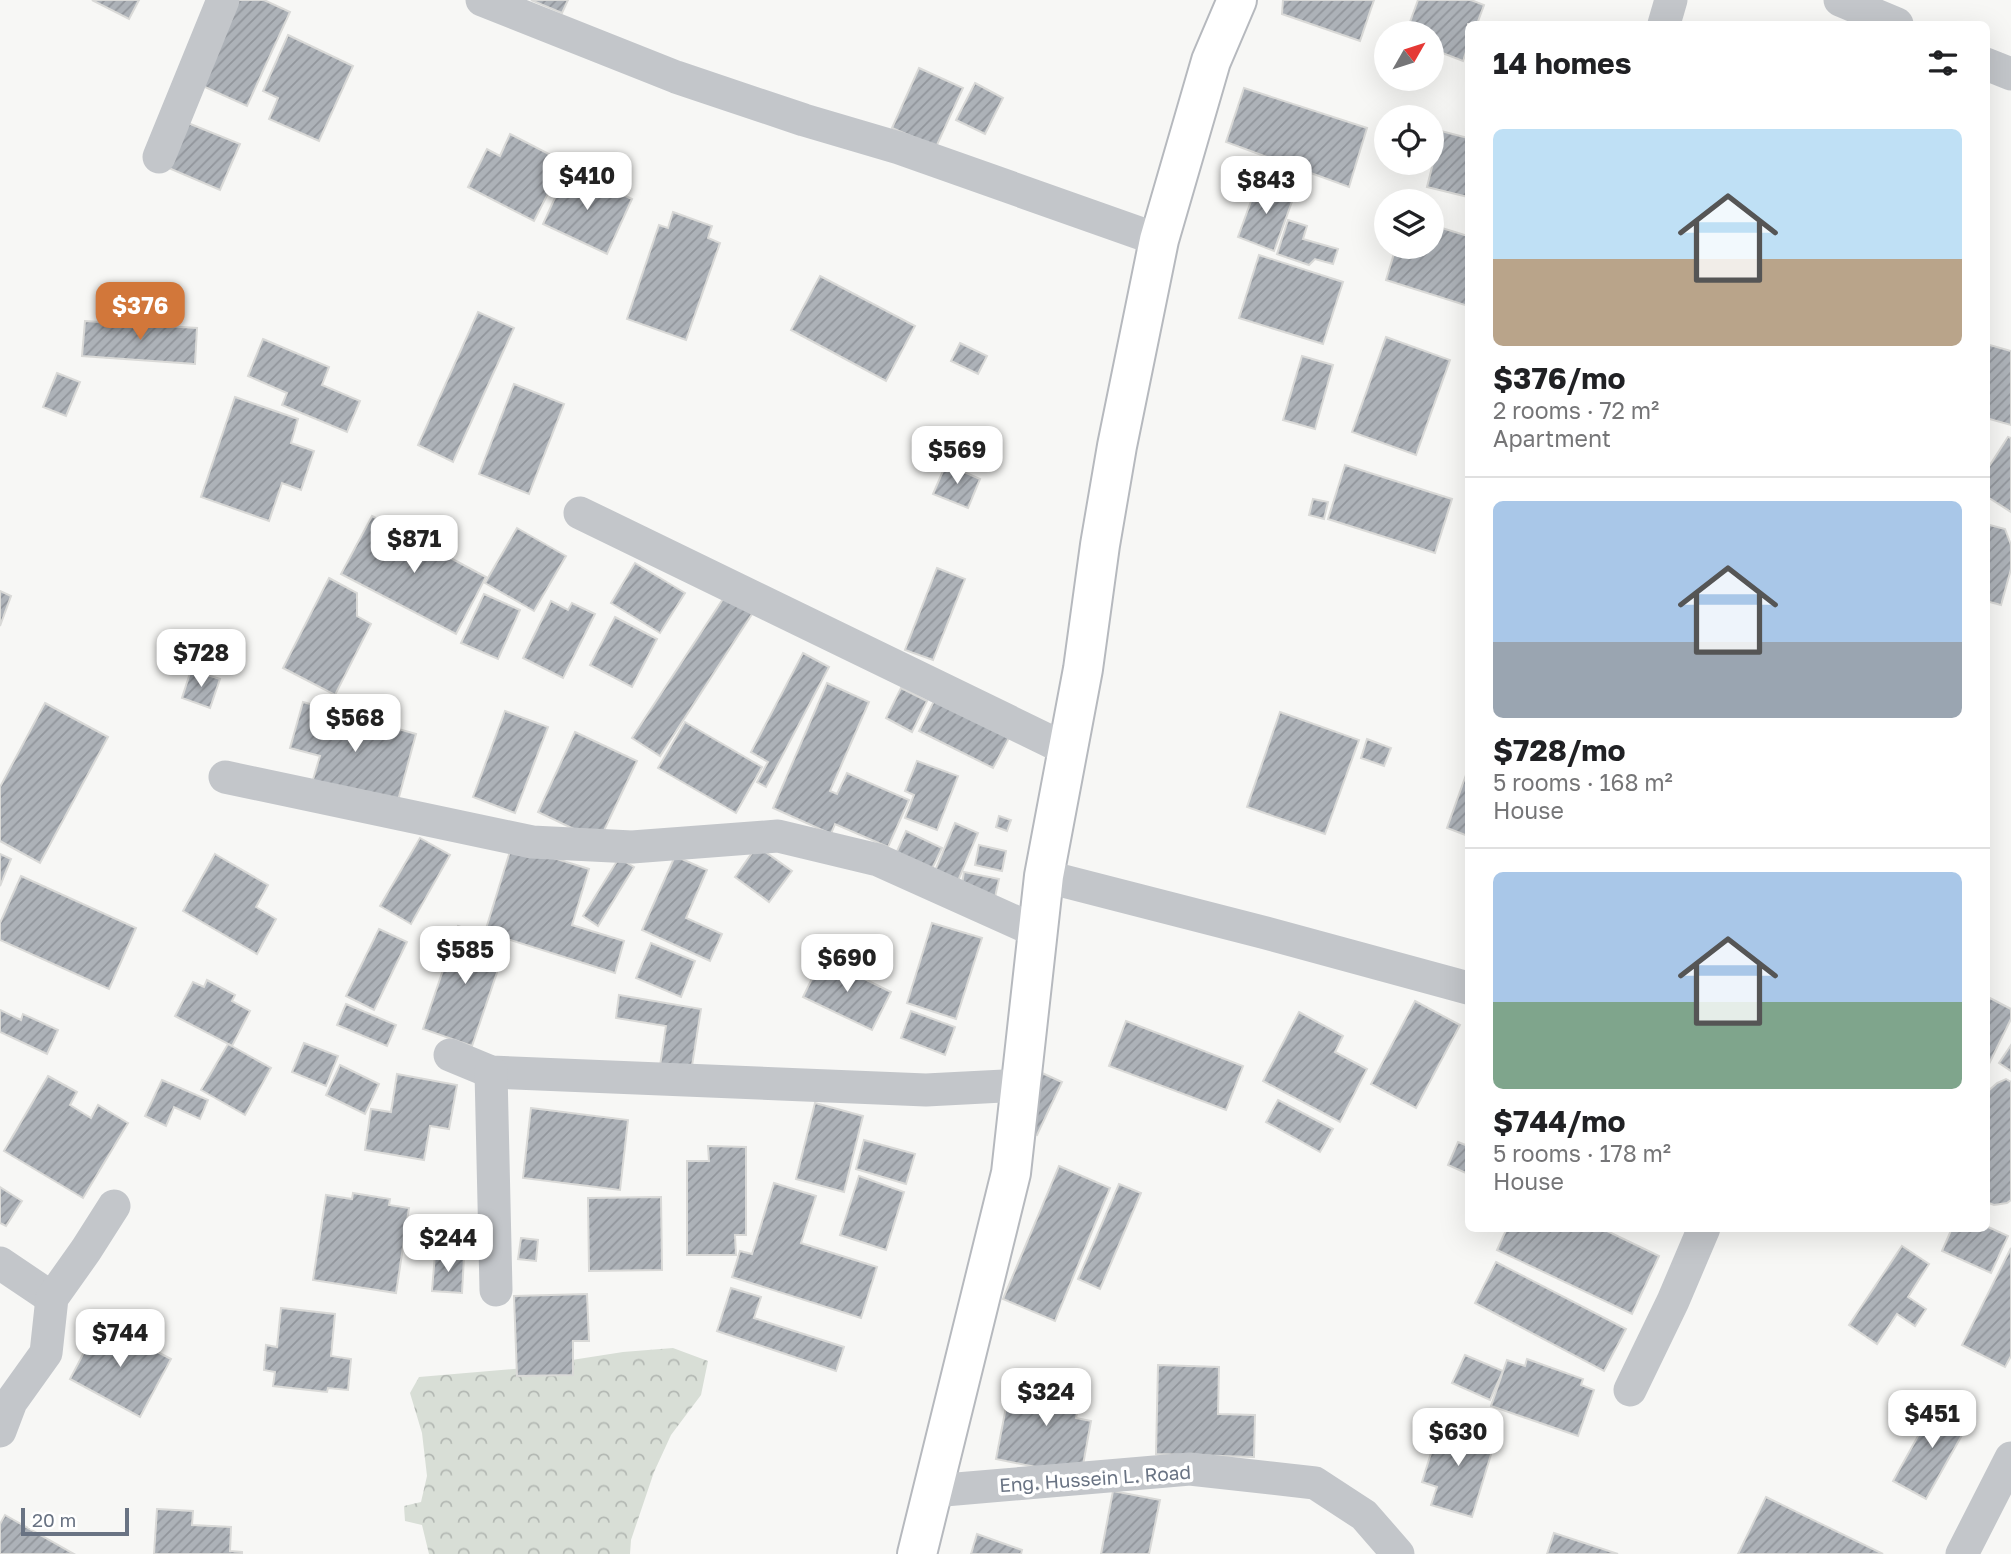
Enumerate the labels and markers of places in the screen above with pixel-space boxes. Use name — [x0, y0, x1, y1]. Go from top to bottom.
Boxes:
pin: $410 — [546, 152, 628, 212]
pin: $843 — [1225, 156, 1307, 216]
pin: $376 — [99, 282, 181, 342]
pin: $569 — [916, 426, 998, 486]
pin: $871 — [373, 516, 455, 575]
pin: $728 — [160, 630, 242, 689]
pin: $568 — [314, 694, 396, 754]
pin: $585 — [424, 926, 506, 986]
pin: $690 — [806, 934, 888, 994]
pin: $244 — [407, 1214, 489, 1274]
pin: $744 — [79, 1310, 161, 1369]
pin: $324 — [1005, 1368, 1087, 1428]
pin: $451 — [1891, 1390, 1973, 1450]
pin: $630 — [1417, 1408, 1499, 1468]

